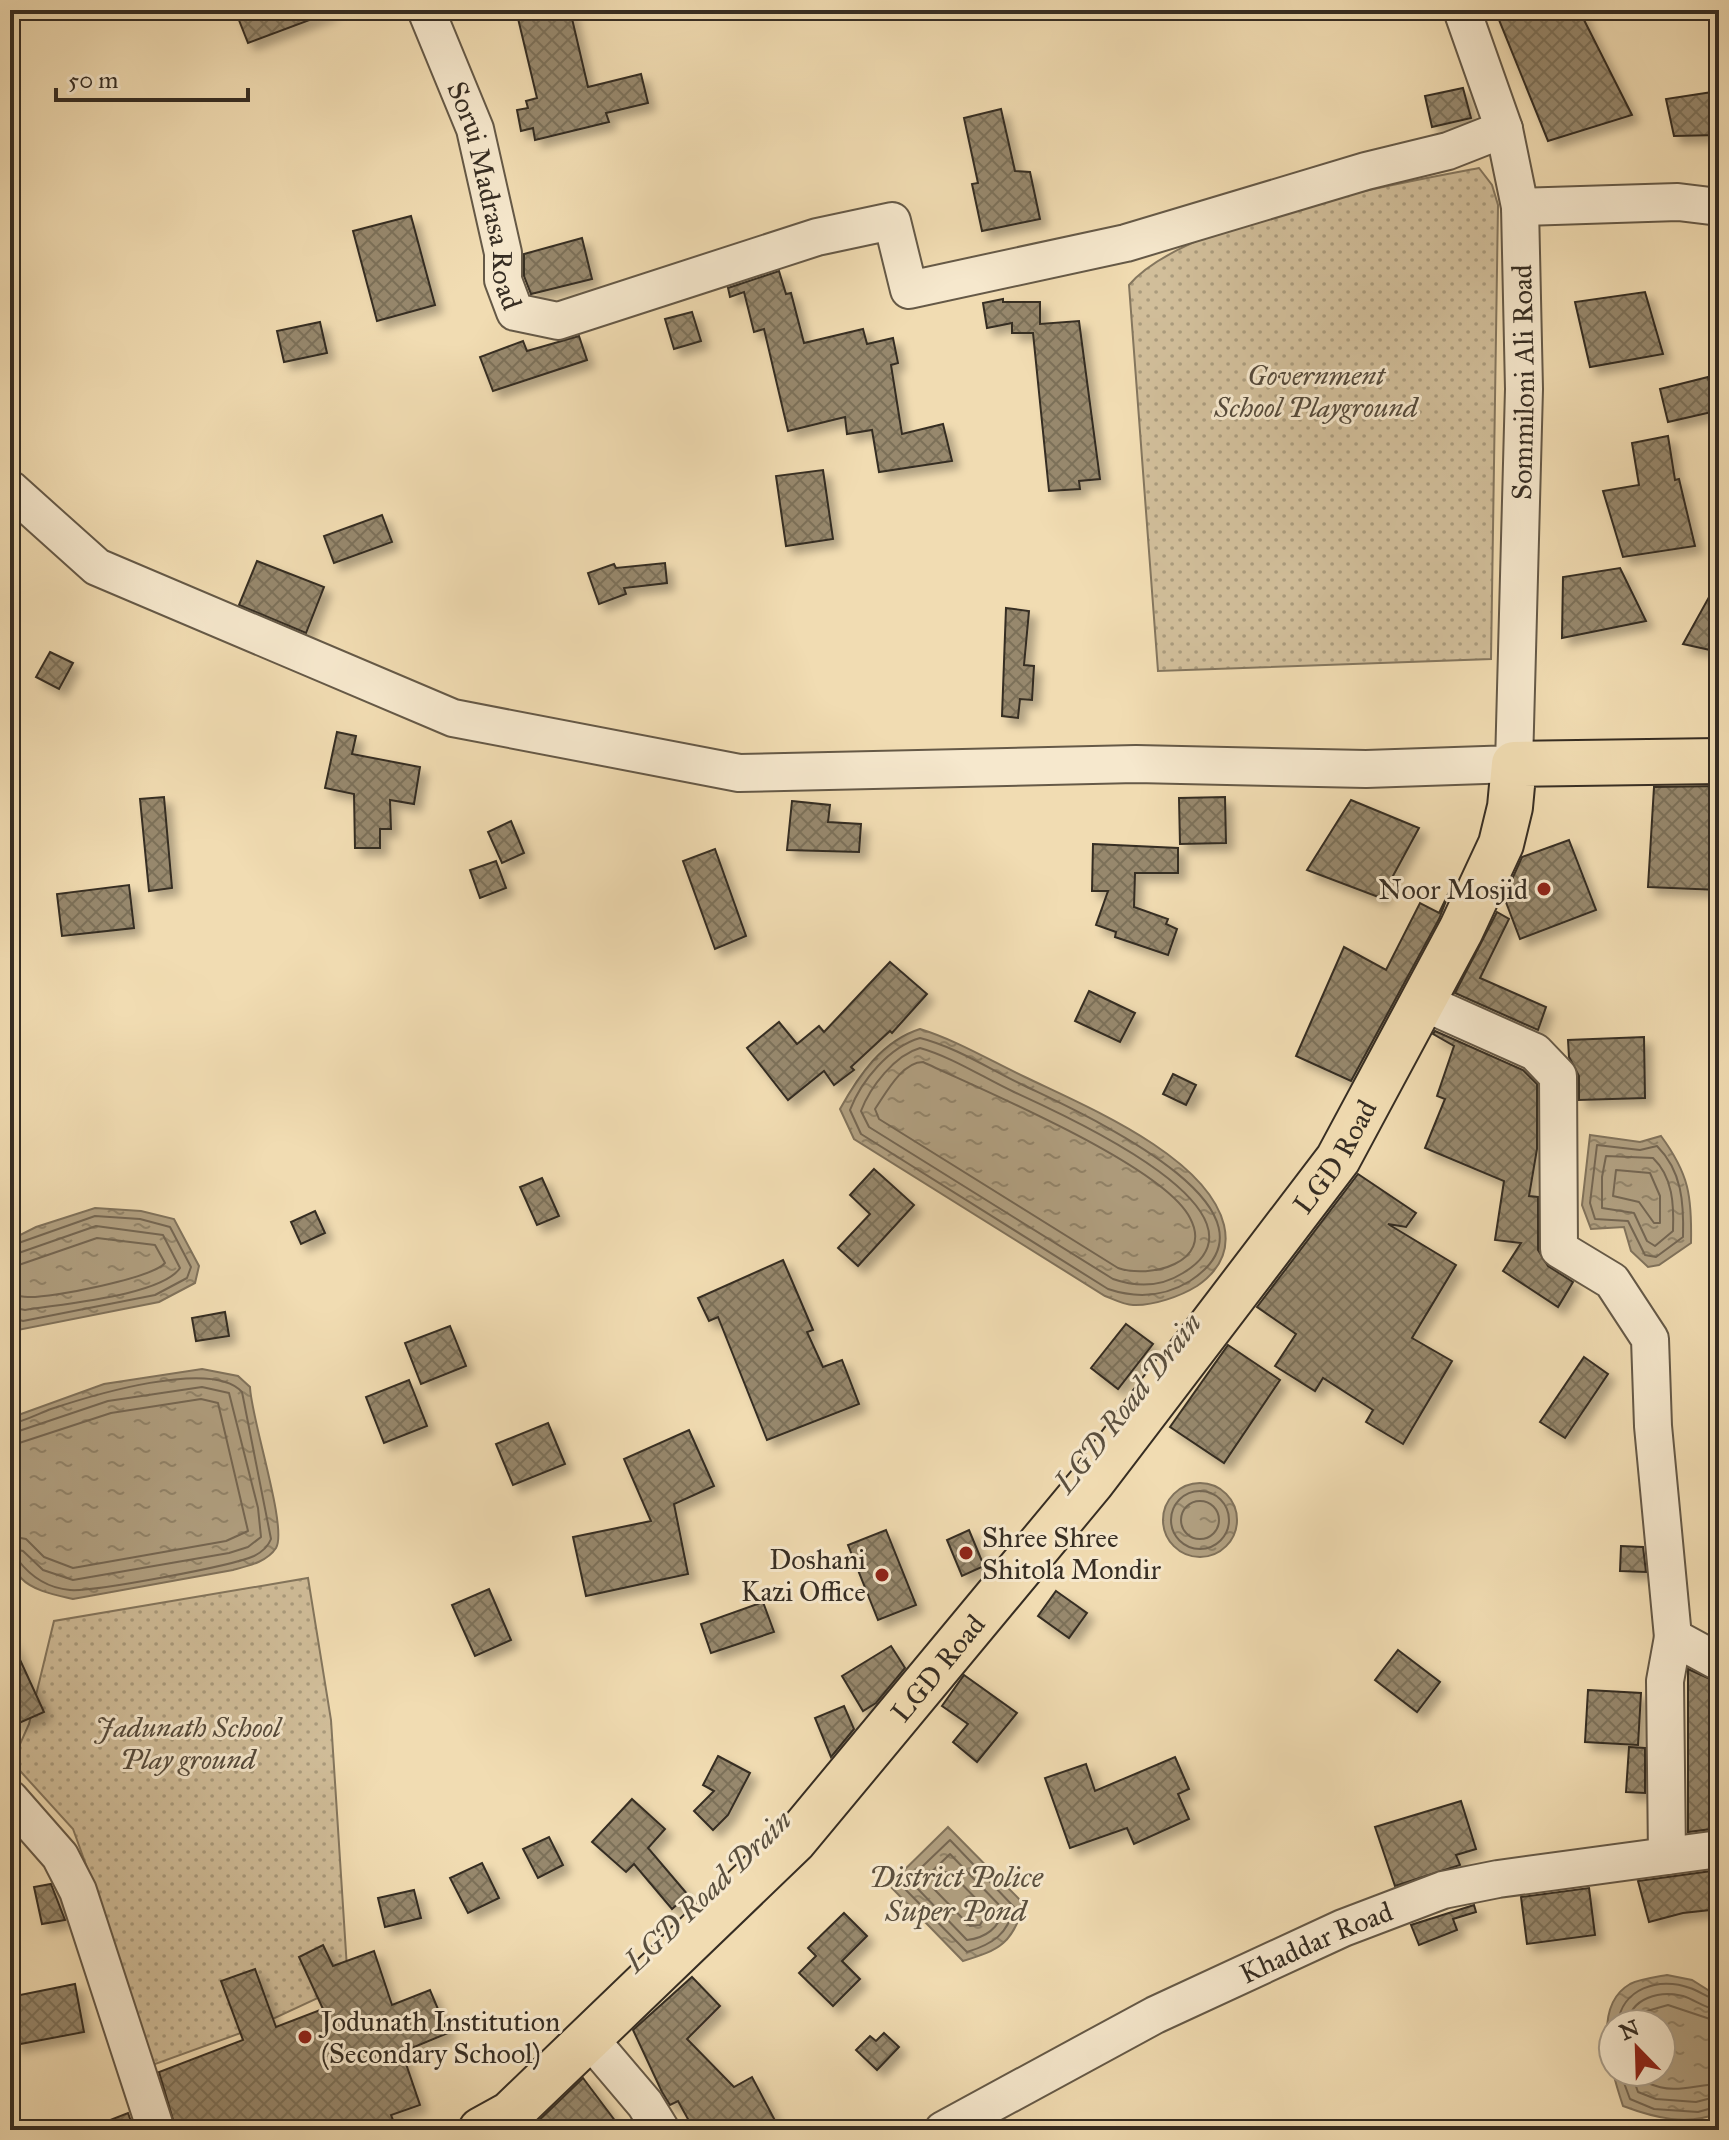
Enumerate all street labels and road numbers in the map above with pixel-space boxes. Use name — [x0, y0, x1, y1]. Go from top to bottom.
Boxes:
street label: Sorui Madrasa Road — [439, 76, 530, 315]
street label: Sommiloni Ali Road — [1504, 264, 1542, 500]
street label: LGD Road — [1286, 1094, 1385, 1221]
street label: LGD Road — [883, 1607, 993, 1729]
street label: Khaddar Road — [1234, 1894, 1397, 1991]

